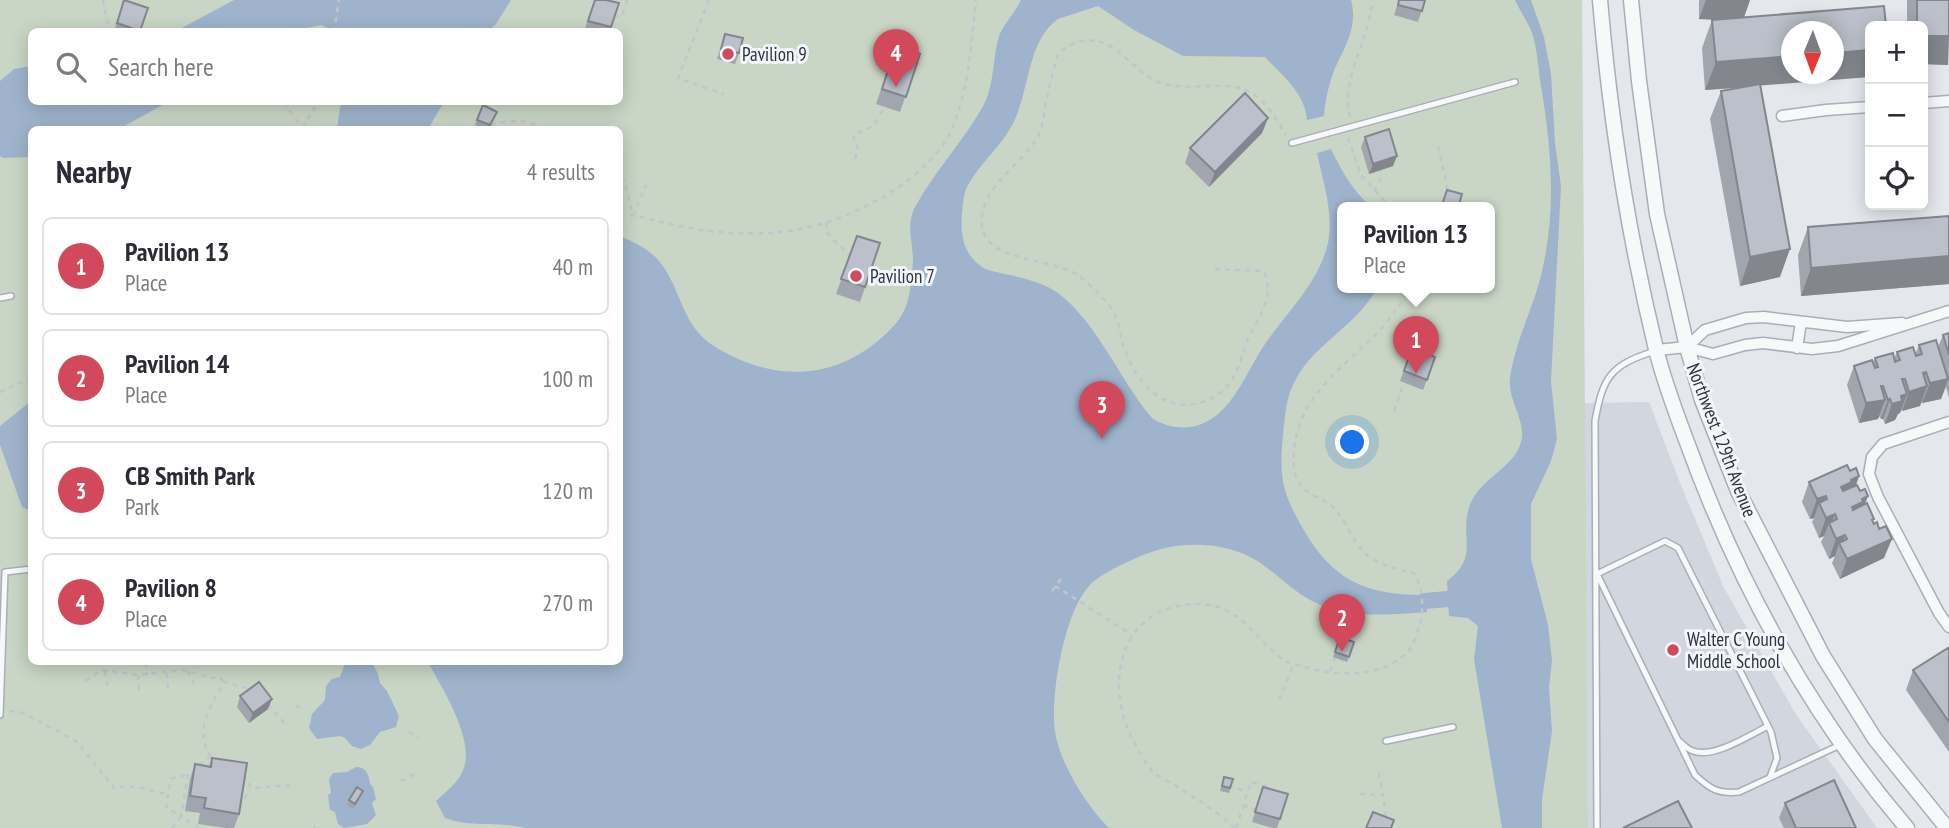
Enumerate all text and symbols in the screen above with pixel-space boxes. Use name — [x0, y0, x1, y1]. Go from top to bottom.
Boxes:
north arrow — [1781, 21, 1844, 84]
map controls — [1865, 21, 1928, 210]
button: + — [1865, 21, 1928, 84]
search box — [28, 28, 623, 105]
pin: 4 — [873, 29, 919, 87]
place label: Pavilion 9 — [742, 42, 807, 66]
marker: Pavilion 9 — [720, 46, 736, 62]
icon: search — [52, 48, 90, 86]
text: Search here — [108, 50, 214, 83]
button: − — [1865, 84, 1928, 147]
button: locate — [1865, 147, 1928, 210]
text: Nearby — [56, 152, 131, 191]
text: 4 results — [527, 157, 595, 186]
popup — [1337, 202, 1495, 293]
text: Pavilion 13 — [1364, 217, 1468, 250]
text: Pavilion 13 — [125, 235, 229, 268]
text: Place — [1364, 250, 1406, 279]
text: 1 — [76, 252, 87, 281]
text: 40 m — [552, 252, 593, 281]
place label: Pavilion 7 — [870, 264, 935, 288]
text: Place — [125, 268, 167, 297]
marker: Pavilion 7 — [848, 268, 864, 284]
pin: 1 — [1393, 316, 1439, 374]
text: Pavilion 14 — [125, 347, 229, 380]
street label: Northwest 129th Avenue — [1682, 360, 1762, 521]
text: 2 — [76, 364, 87, 393]
text: 100 m — [542, 364, 593, 393]
text: Place — [125, 380, 167, 409]
pin: 3 — [1079, 381, 1125, 439]
your location — [1335, 425, 1369, 459]
text: CB Smith Park — [125, 459, 255, 492]
text: 3 — [76, 476, 87, 505]
text: 120 m — [542, 476, 593, 505]
text: Park — [125, 492, 159, 521]
text: Pavilion 8 — [125, 571, 217, 604]
text: 4 — [76, 588, 87, 617]
text: 270 m — [542, 588, 593, 617]
pin: 2 — [1319, 594, 1365, 652]
text: Place — [125, 604, 167, 633]
place label: Walter C Young Middle School — [1687, 627, 1785, 673]
marker: Walter C Young Middle School — [1665, 642, 1681, 658]

